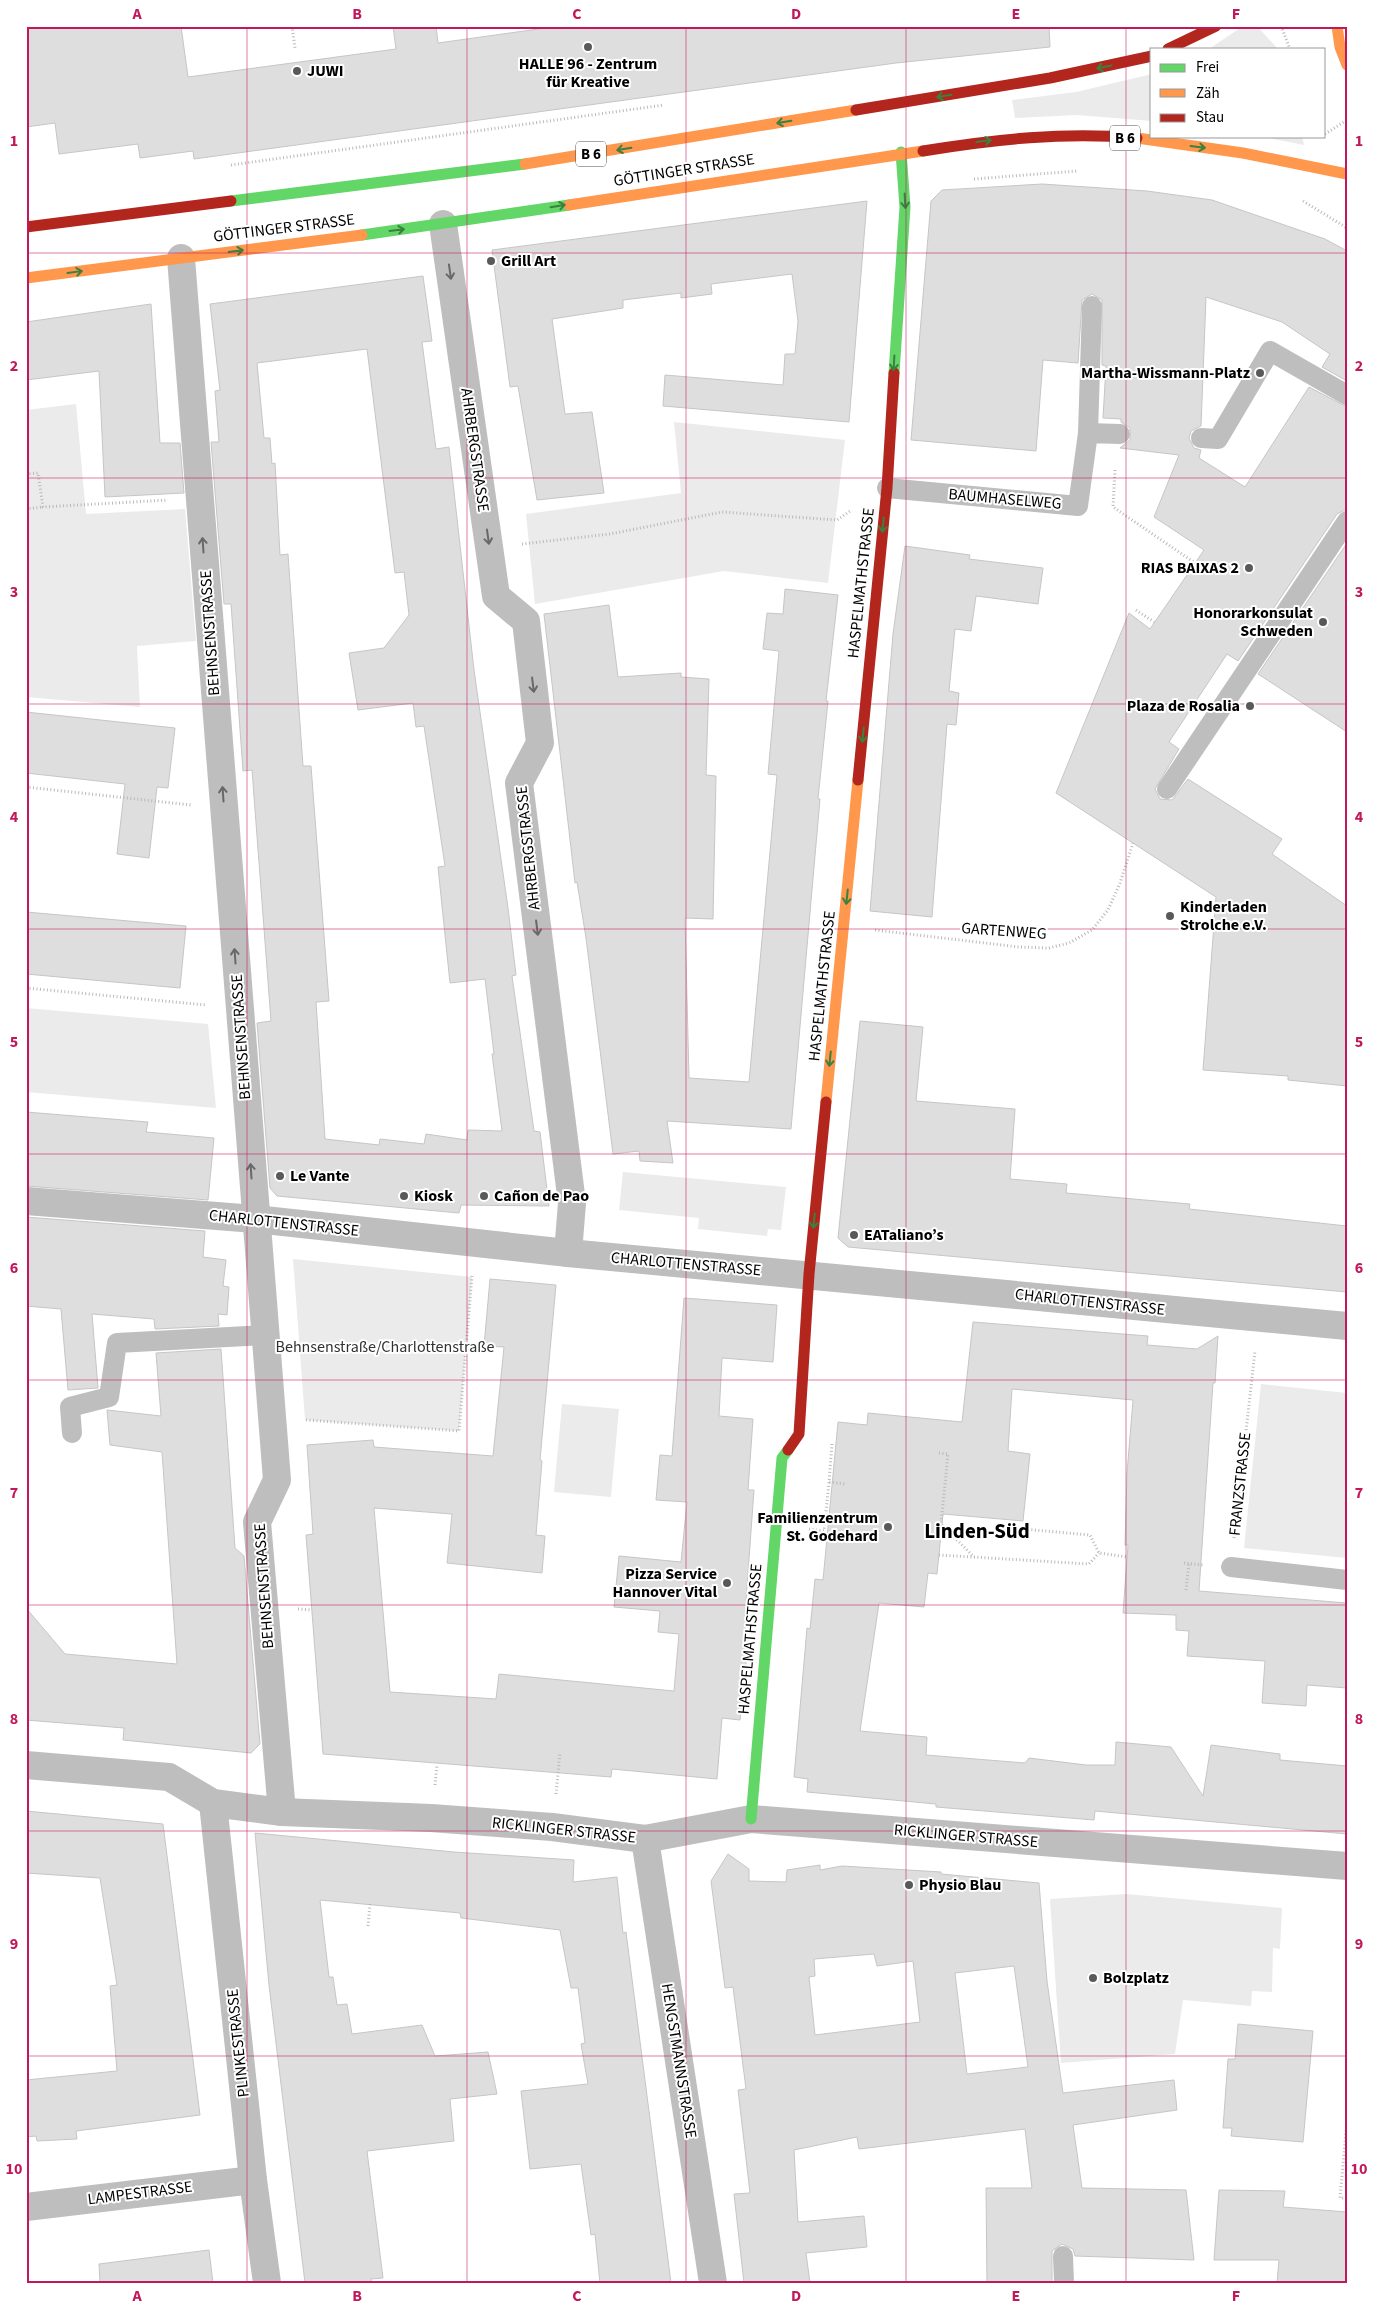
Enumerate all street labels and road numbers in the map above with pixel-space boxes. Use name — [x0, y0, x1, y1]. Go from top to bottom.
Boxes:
road number: B 6 — [1110, 126, 1140, 150]
road number: B 6 — [576, 142, 606, 166]
street label: GÖTTINGER STRASSE — [612, 148, 756, 192]
street label: GÖTTINGER STRASSE — [212, 208, 356, 248]
street label: AHRBERGSTRASSE — [455, 387, 495, 513]
street label: BAUMHASELWEG — [947, 483, 1063, 515]
street label: HASPELMATHSTRASSE — [842, 507, 880, 659]
street label: BEHNSENSTRASSE — [195, 569, 225, 697]
street label: AHRBERGSTRASSE — [511, 785, 545, 911]
street label: HASPELMATHSTRASSE — [803, 910, 841, 1062]
street label: GARTENWEG — [961, 917, 1047, 945]
street label: BEHNSENSTRASSE — [226, 973, 256, 1101]
street label: CHARLOTTENSTRASSE — [208, 1204, 360, 1242]
street label: CHARLOTTENSTRASSE — [610, 1246, 762, 1282]
street label: CHARLOTTENSTRASSE — [1014, 1283, 1166, 1321]
street label: FRANZSTRASSE — [1224, 1431, 1256, 1537]
street label: BEHNSENSTRASSE — [249, 1522, 279, 1650]
street label: HASPELMATHSTRASSE — [732, 1563, 768, 1715]
street label: RICKLINGER STRASSE — [491, 1812, 637, 1848]
street label: RICKLINGER STRASSE — [893, 1819, 1039, 1853]
street label: HENGSTMANNSTRASSE — [656, 1982, 702, 2140]
street label: PLINKESTRASSE — [221, 1988, 255, 2098]
street label: LAMPESTRASSE — [86, 2176, 194, 2210]

